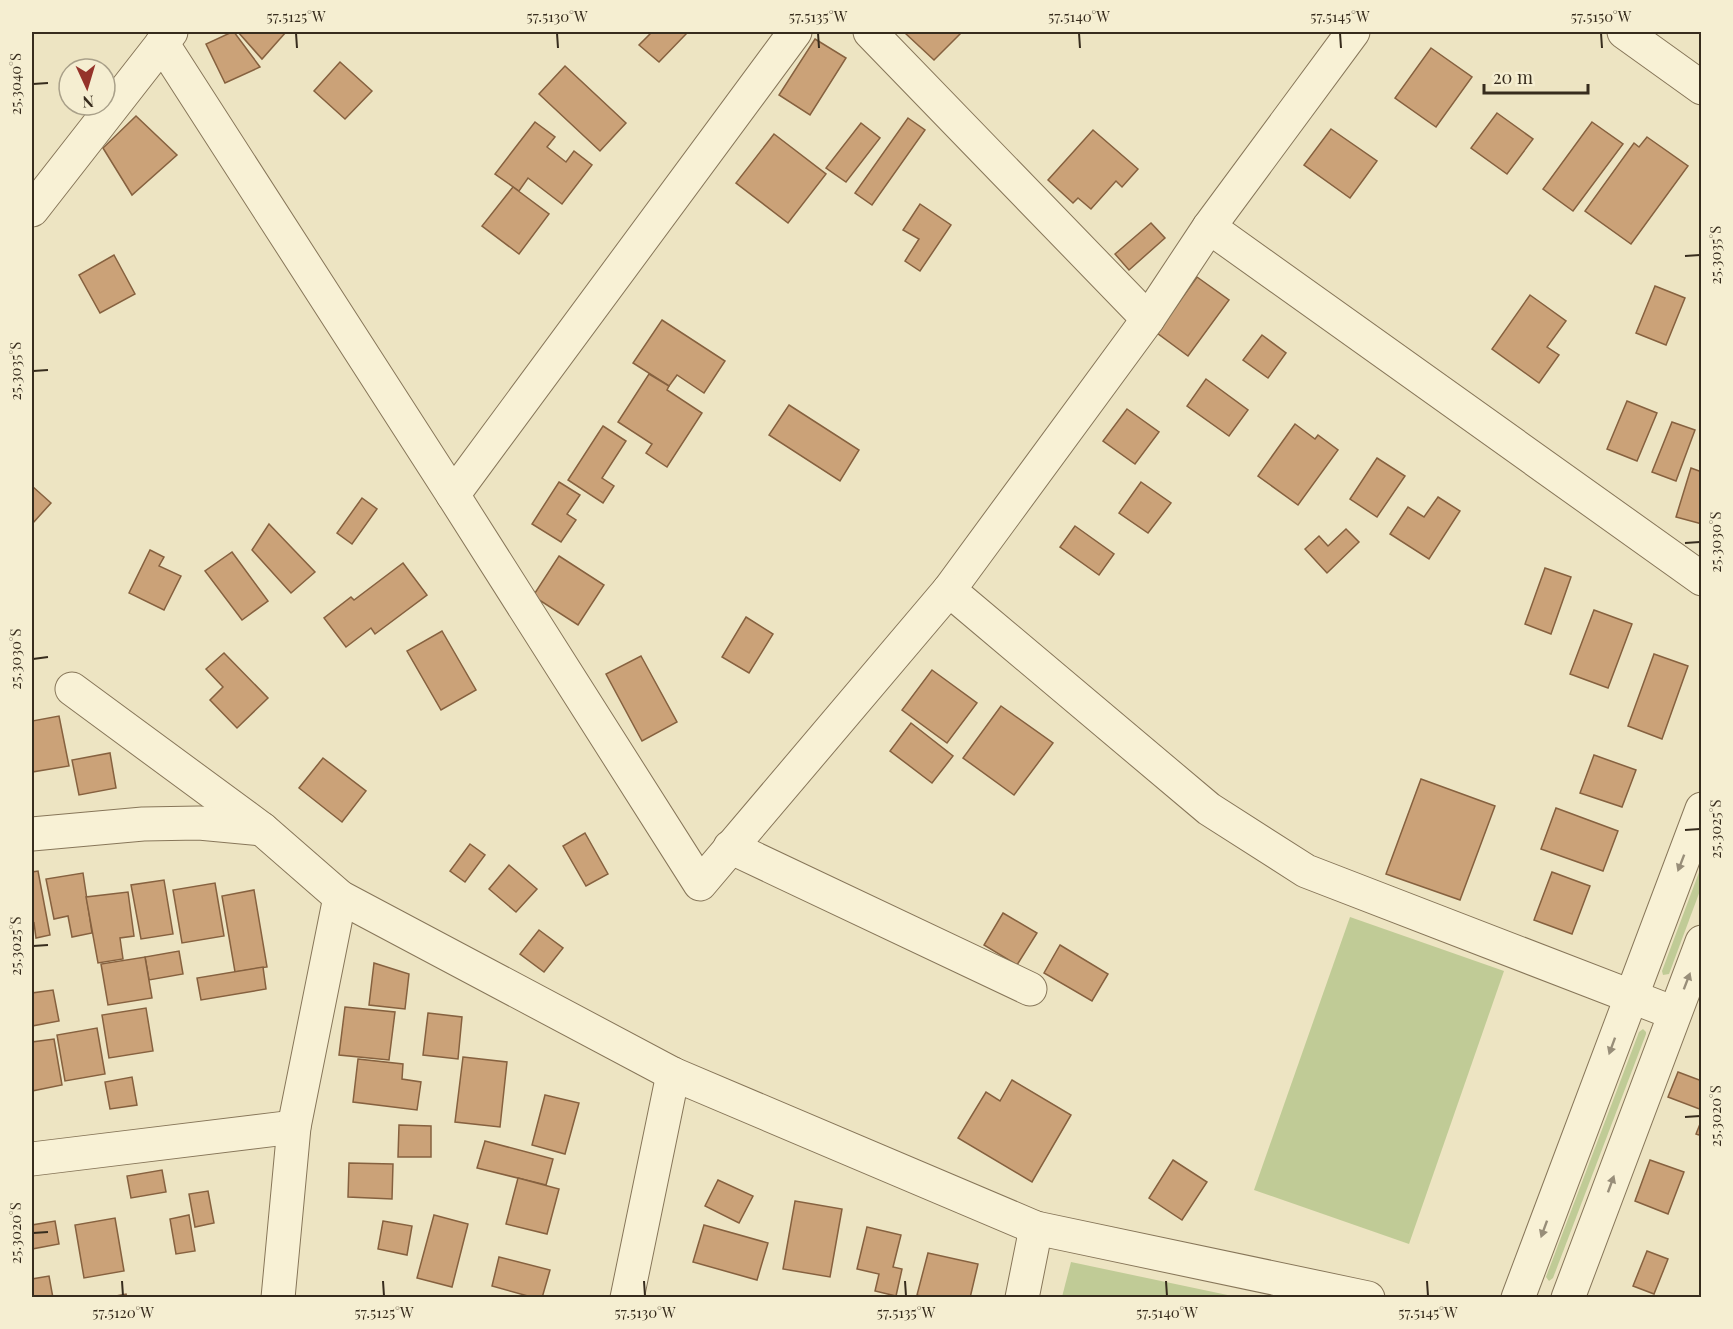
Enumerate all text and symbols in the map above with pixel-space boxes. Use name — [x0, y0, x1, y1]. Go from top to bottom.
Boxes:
text: 57.5125°W — [266, 6, 326, 26]
text: 57.5130°W — [527, 6, 588, 26]
text: 57.5135°W — [789, 6, 848, 26]
text: 57.5140°W — [1048, 6, 1110, 26]
text: 57.5145°W — [1310, 6, 1370, 26]
text: 57.5150°W — [1571, 6, 1632, 26]
text: 25.3040°S — [5, 53, 25, 115]
north arrow — [57, 57, 117, 117]
scale bar — [1484, 57, 1588, 95]
text: 20 m — [1493, 65, 1533, 89]
text: N — [81, 92, 95, 113]
text: 25.3035°S — [1705, 226, 1725, 284]
text: 25.3035°S — [5, 342, 25, 400]
text: 25.3030°S — [1705, 511, 1725, 573]
text: 25.3030°S — [5, 628, 25, 690]
text: 25.3025°S — [1705, 799, 1725, 859]
one-way arrow — [1675, 855, 1685, 873]
text: 25.3025°S — [5, 916, 25, 976]
one-way arrow — [1682, 972, 1692, 990]
one-way arrow — [1607, 1037, 1616, 1055]
text: 25.3020°S — [1705, 1085, 1725, 1147]
one-way arrow — [1606, 1175, 1616, 1193]
text: 25.3020°S — [5, 1202, 25, 1264]
one-way arrow — [1538, 1220, 1548, 1238]
text: 57.5120°W — [92, 1302, 154, 1322]
text: 57.5125°W — [354, 1302, 414, 1322]
text: 57.5130°W — [615, 1302, 676, 1322]
text: 57.5135°W — [877, 1302, 936, 1322]
text: 57.5140°W — [1136, 1302, 1198, 1322]
text: 57.5145°W — [1398, 1302, 1458, 1322]

